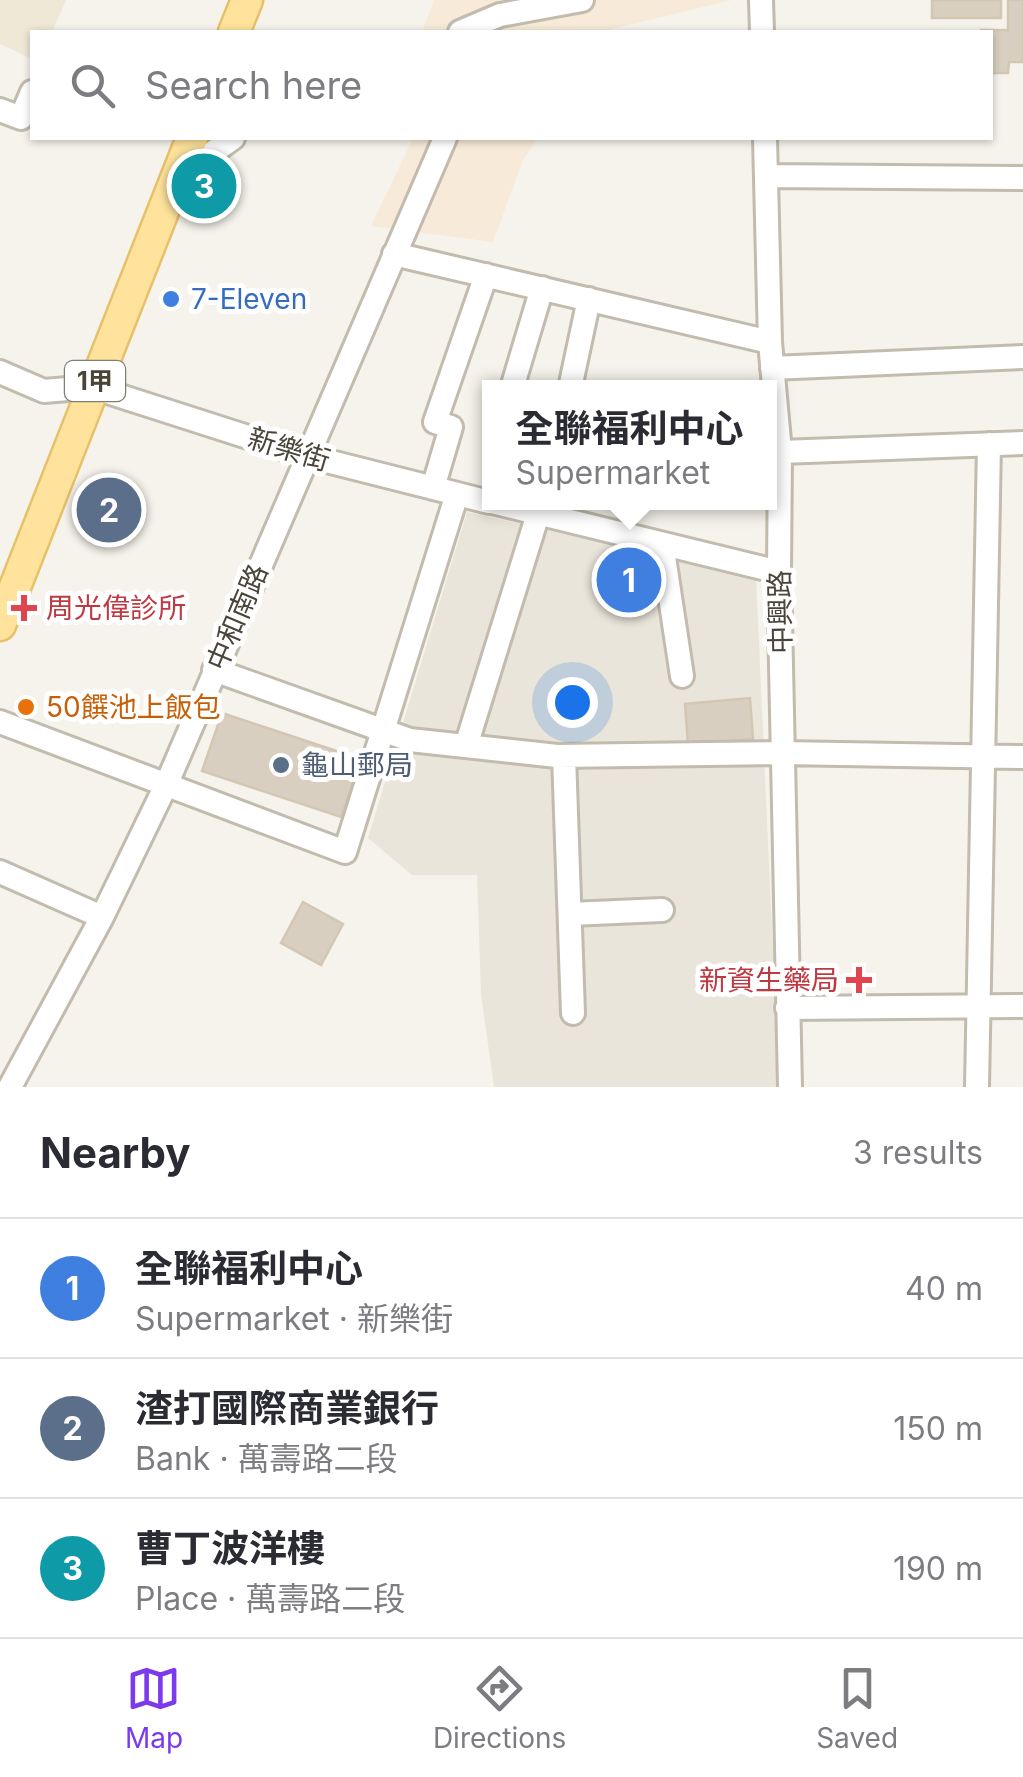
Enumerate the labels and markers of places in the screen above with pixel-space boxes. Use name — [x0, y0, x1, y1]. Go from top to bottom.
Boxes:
pin: 3 — [172, 148, 236, 224]
place label: 7-Eleven — [191, 282, 307, 316]
marker: 7-Eleven — [160, 288, 182, 310]
pin: 2 — [76, 472, 142, 548]
pin: 1 — [596, 542, 662, 618]
place label: 周光偉診所 — [46, 591, 186, 625]
marker: 周光偉診所 — [11, 595, 37, 621]
place label: 50饌池上飯包 — [46, 690, 221, 724]
marker: 50饌池上飯包 — [15, 696, 37, 718]
place label: 龜山郵局 — [301, 748, 413, 782]
marker: 龜山郵局 — [270, 754, 292, 776]
place label: 新資生藥局 — [699, 963, 839, 997]
marker: 新資生藥局 — [848, 969, 870, 991]

